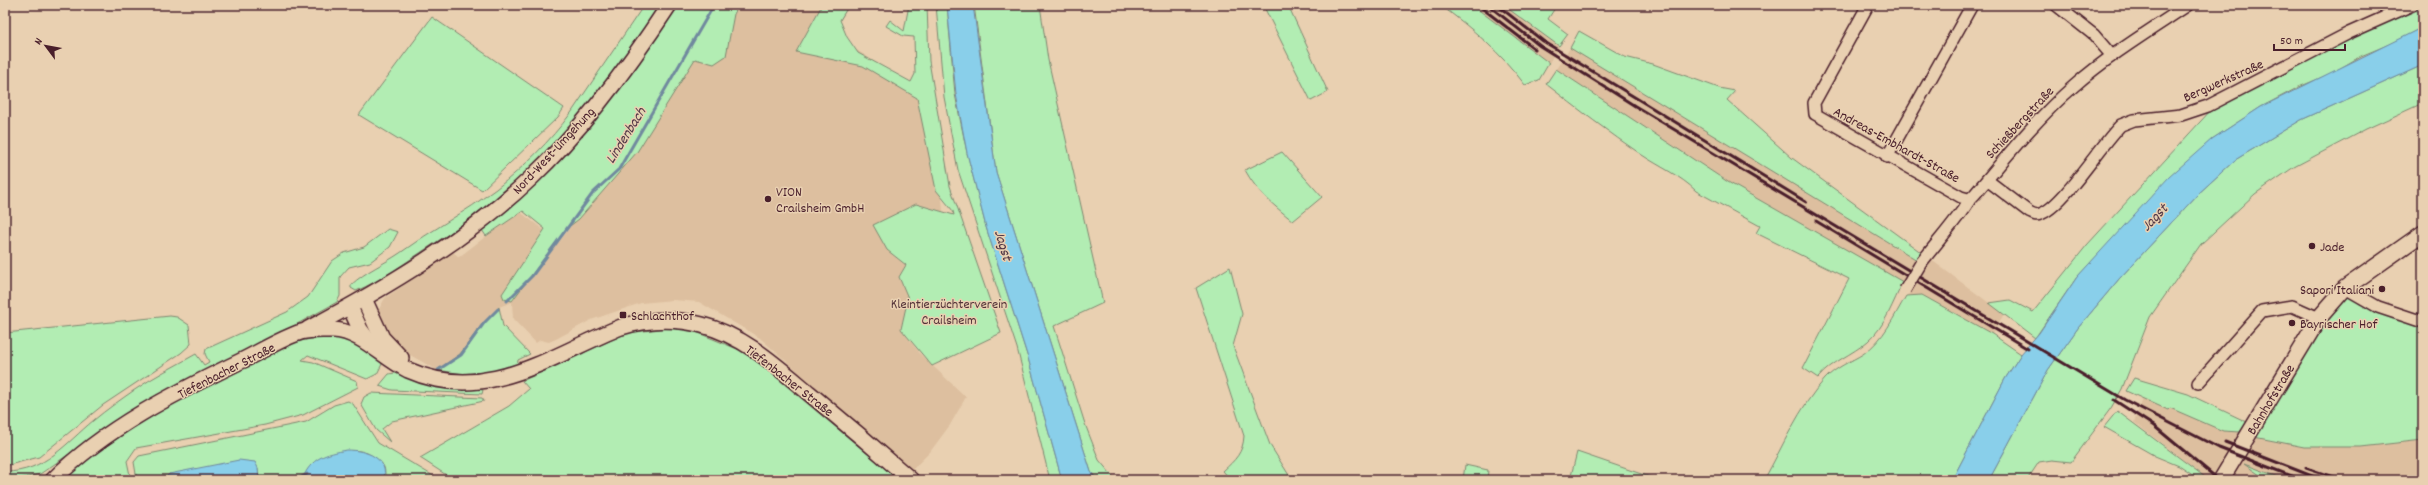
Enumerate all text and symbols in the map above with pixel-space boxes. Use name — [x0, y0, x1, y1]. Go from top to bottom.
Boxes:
north arrow — [26, 26, 66, 66]
scale bar — [2274, 26, 2345, 52]
text: 50 m — [2280, 33, 2303, 50]
text: N — [31, 35, 48, 48]
street label: Bergwerkstraße — [2181, 55, 2267, 108]
street label: Schießbergstraße — [1982, 83, 2059, 164]
street label: Nord-West-Umgehung — [508, 103, 600, 200]
water label: Lindenbach — [601, 103, 653, 169]
street label: Andreas-Embhardt-Straße — [1829, 103, 1963, 189]
place label: VION Crailsheim GmbH — [776, 183, 864, 219]
marker: VION Crailsheim GmbH — [763, 194, 773, 204]
water label: Jagst — [2137, 198, 2175, 237]
water label: Jagst — [987, 228, 1018, 265]
place label: Jade — [2320, 238, 2344, 258]
marker: Jade — [2307, 241, 2317, 251]
place label: Sapori Italiani — [2300, 281, 2374, 301]
marker: Sapori Italiani — [2377, 284, 2387, 294]
park label: Kleintierzüchterverein Crailsheim — [891, 295, 1007, 331]
place label: Schlachthof — [631, 307, 695, 327]
marker: Schlachthof — [618, 310, 628, 320]
place label: Bayrischer Hof — [2300, 315, 2379, 335]
marker: Bayrischer Hof — [2287, 318, 2297, 328]
street label: Tiefenbacher Straße — [175, 339, 279, 405]
street label: Tiefenbacher Straße — [740, 341, 837, 422]
street label: Bahnhofstraße — [2243, 361, 2301, 439]

